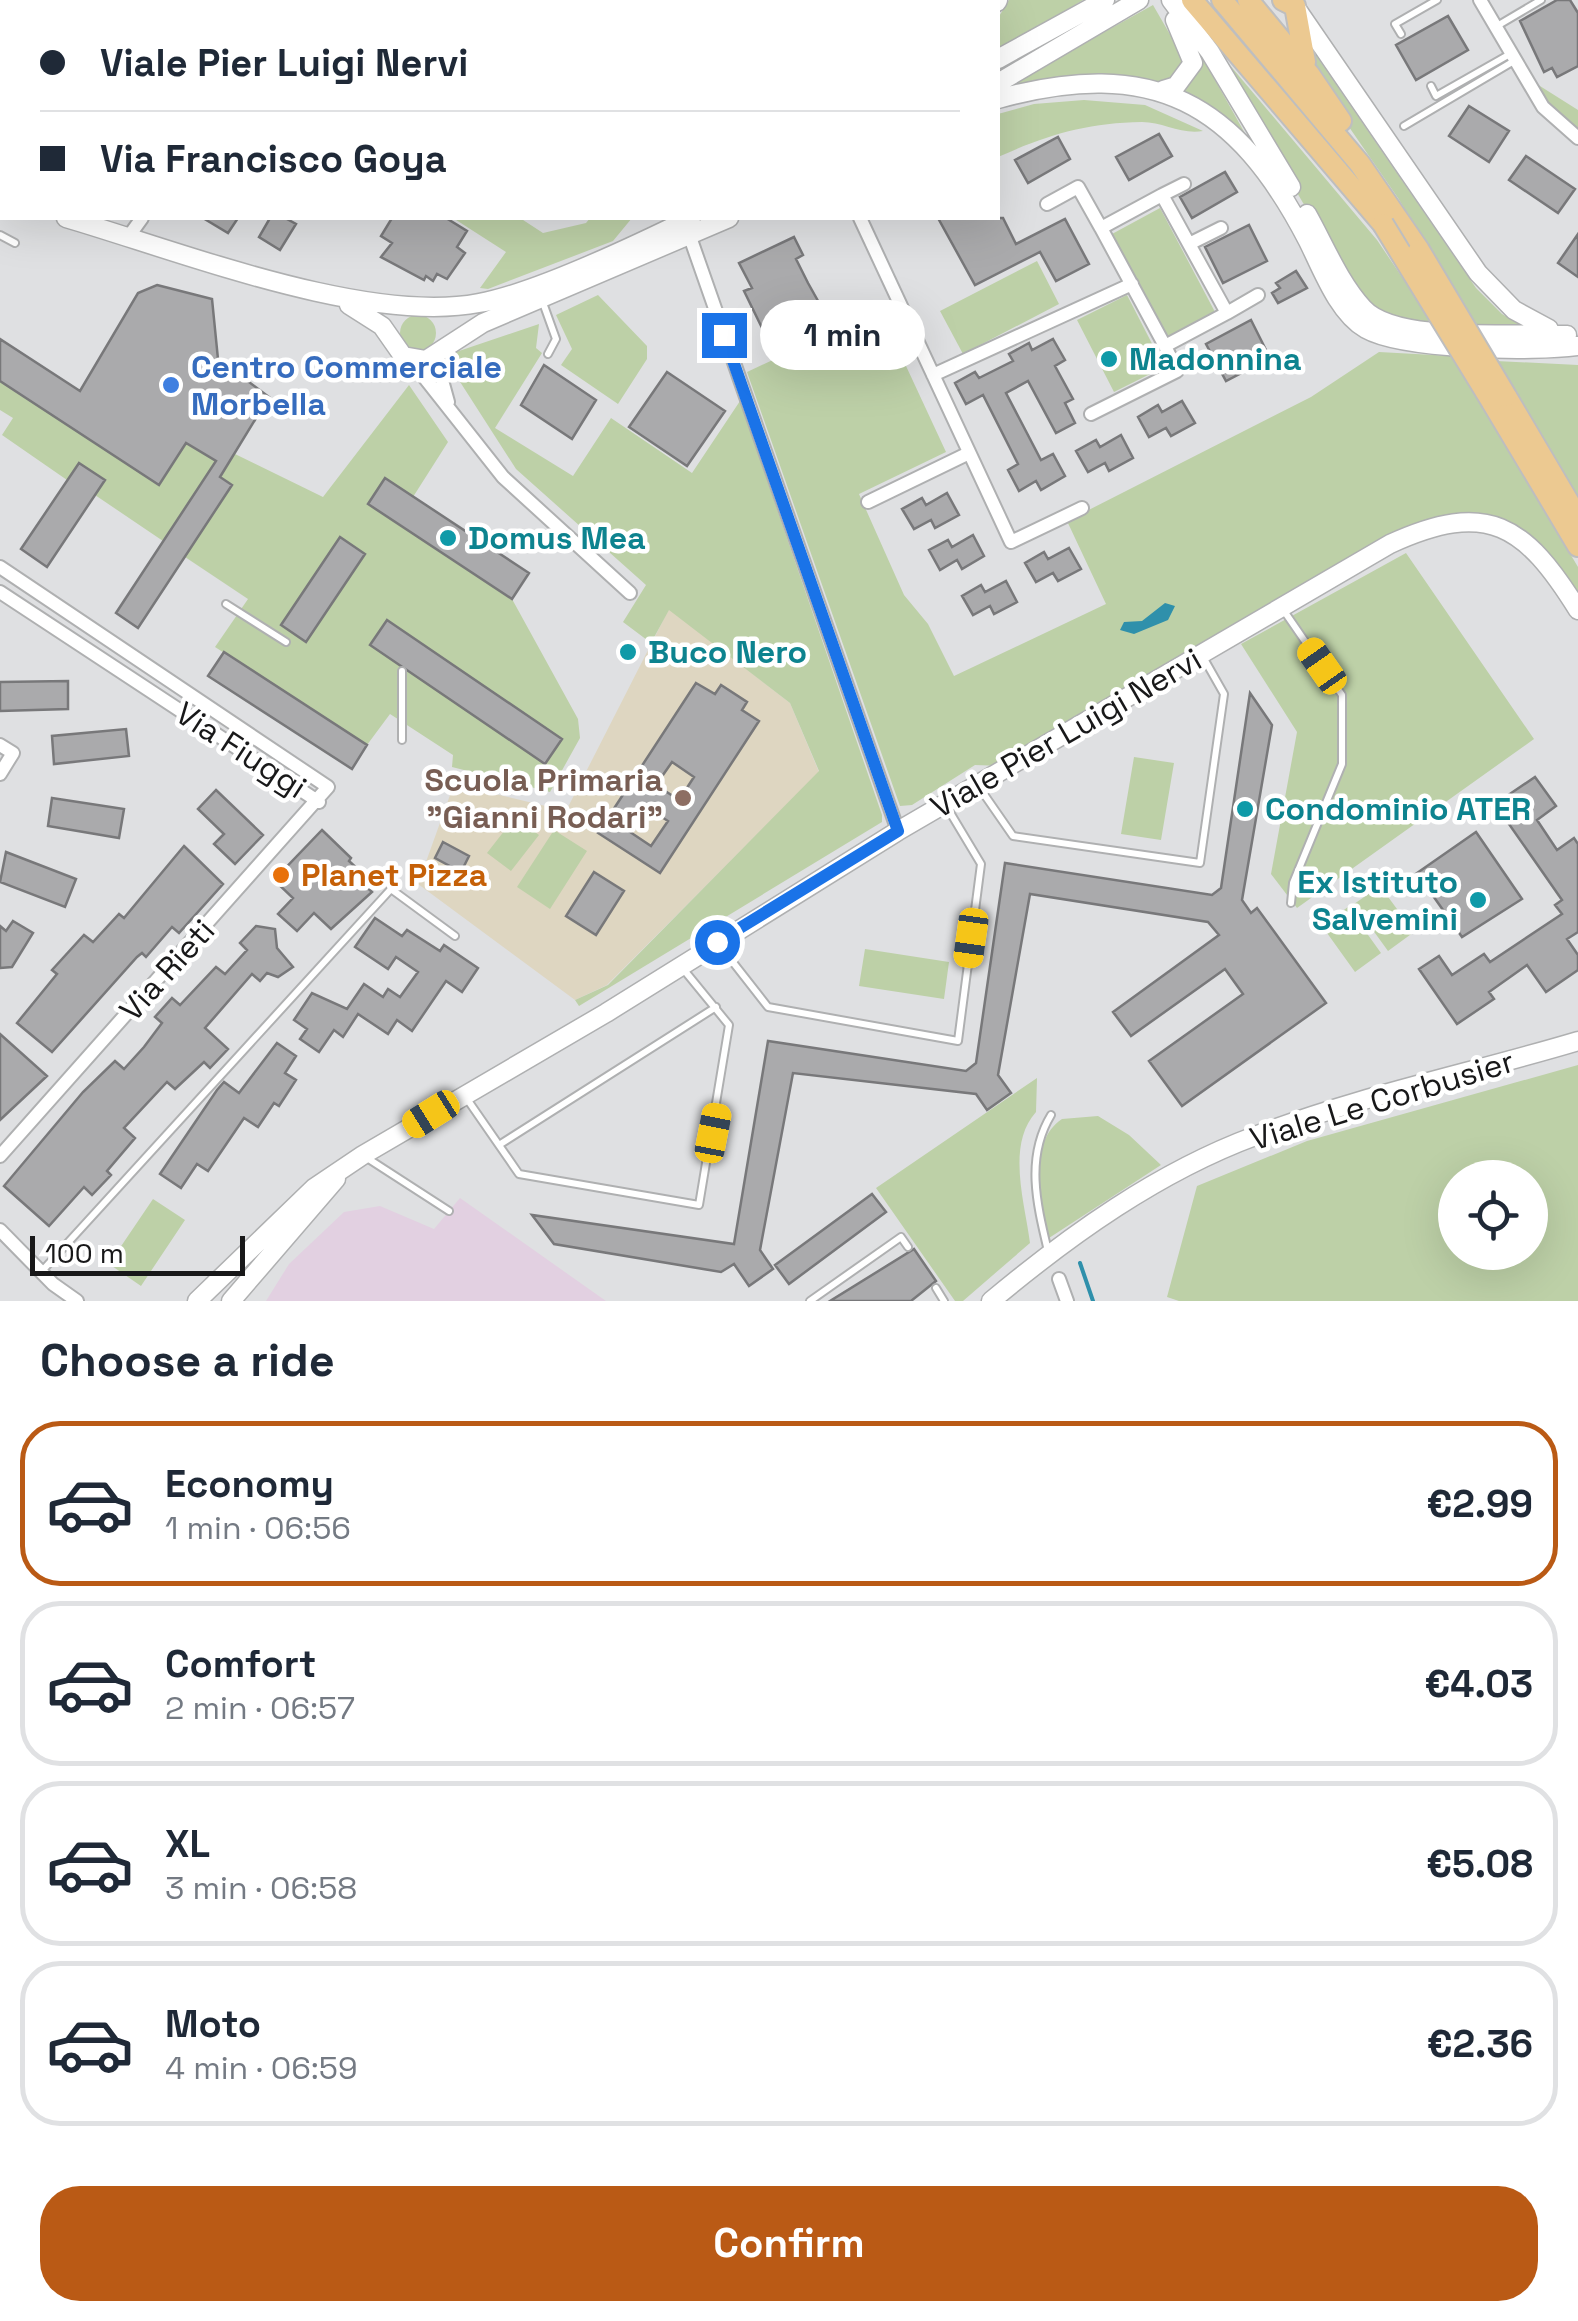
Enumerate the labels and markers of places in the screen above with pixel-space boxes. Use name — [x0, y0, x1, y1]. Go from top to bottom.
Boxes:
place label: Madonnina — [1129, 339, 1302, 379]
place label: Centro Commerciale Morbella — [191, 347, 502, 424]
marker: Madonnina — [1098, 348, 1120, 370]
marker: Centro Commerciale Morbella — [160, 374, 182, 396]
place label: Domus Mea — [468, 518, 646, 558]
marker: Domus Mea — [437, 527, 459, 549]
place label: Buco Nero — [648, 632, 807, 672]
marker: Buco Nero — [617, 641, 639, 663]
place label: Scuola Primaria "Gianni Rodari" — [424, 760, 663, 837]
marker: Scuola Primaria "Gianni Rodari" — [672, 787, 694, 809]
place label: Condominio ATER — [1265, 789, 1531, 829]
marker: Condominio ATER — [1234, 798, 1256, 820]
place label: Planet Pizza — [301, 855, 487, 895]
place label: Ex Istituto Salvemini — [1297, 862, 1458, 939]
marker: Planet Pizza — [270, 864, 292, 886]
marker: Ex Istituto Salvemini — [1467, 889, 1489, 911]

